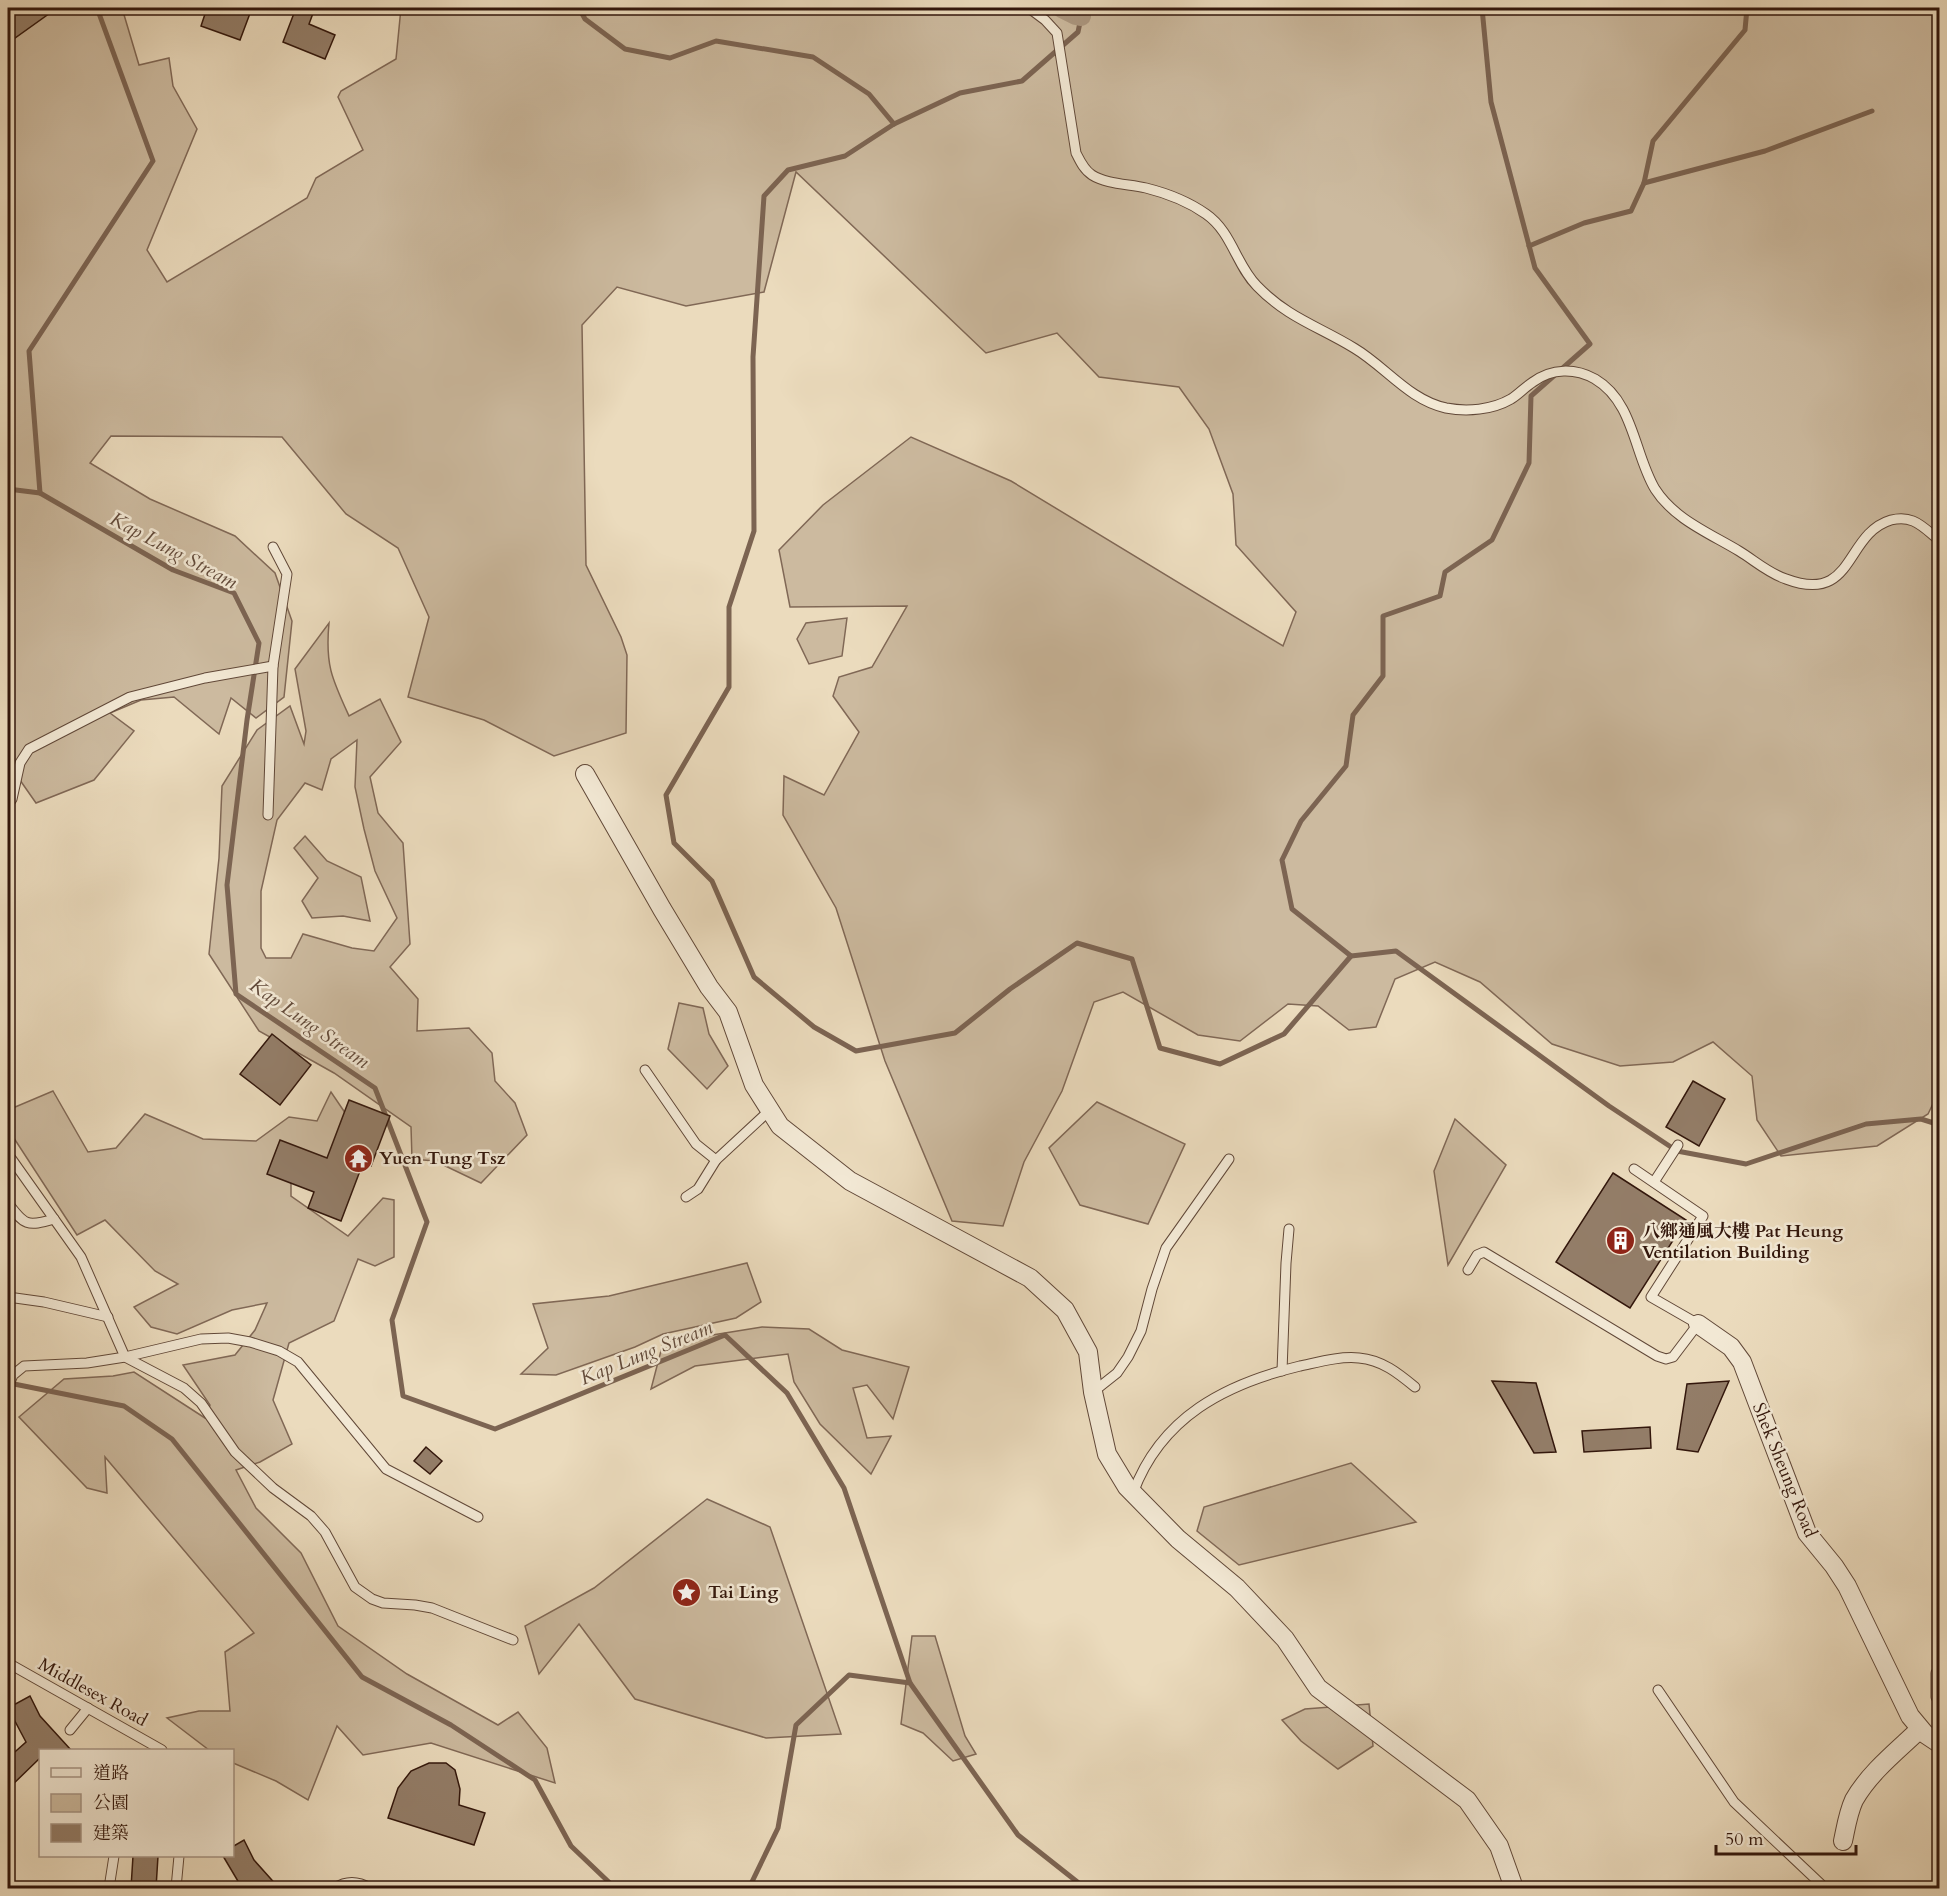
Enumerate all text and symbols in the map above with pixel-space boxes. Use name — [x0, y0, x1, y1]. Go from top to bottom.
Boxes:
water label: Kap Lung Stream — [105, 505, 242, 595]
water label: Kap Lung Stream — [244, 972, 375, 1075]
temple icon: Yuen Tung Tsz — [342, 1142, 374, 1174]
place label: Yuen Tung Tsz — [379, 1146, 506, 1171]
place label: 八鄉通風大樓 Pat Heung Ventilation Building — [1642, 1219, 1843, 1265]
building icon: 八鄉通風大樓 Pat Heung Ventilation Building — [1605, 1225, 1637, 1257]
water label: Kap Lung Stream — [576, 1314, 717, 1391]
street label: Shek Sheung Road — [1746, 1399, 1823, 1542]
place icon: Tai Ling — [671, 1576, 703, 1608]
place label: Tai Ling — [708, 1580, 778, 1605]
street label: Middlesex Road — [34, 1652, 152, 1733]
legend — [39, 1749, 234, 1857]
text: 道路 — [93, 1761, 129, 1786]
text: 公園 — [93, 1791, 129, 1816]
scale bar — [1716, 1818, 1856, 1856]
text: 建築 — [93, 1821, 129, 1846]
text: 50 m — [1725, 1827, 1764, 1852]

